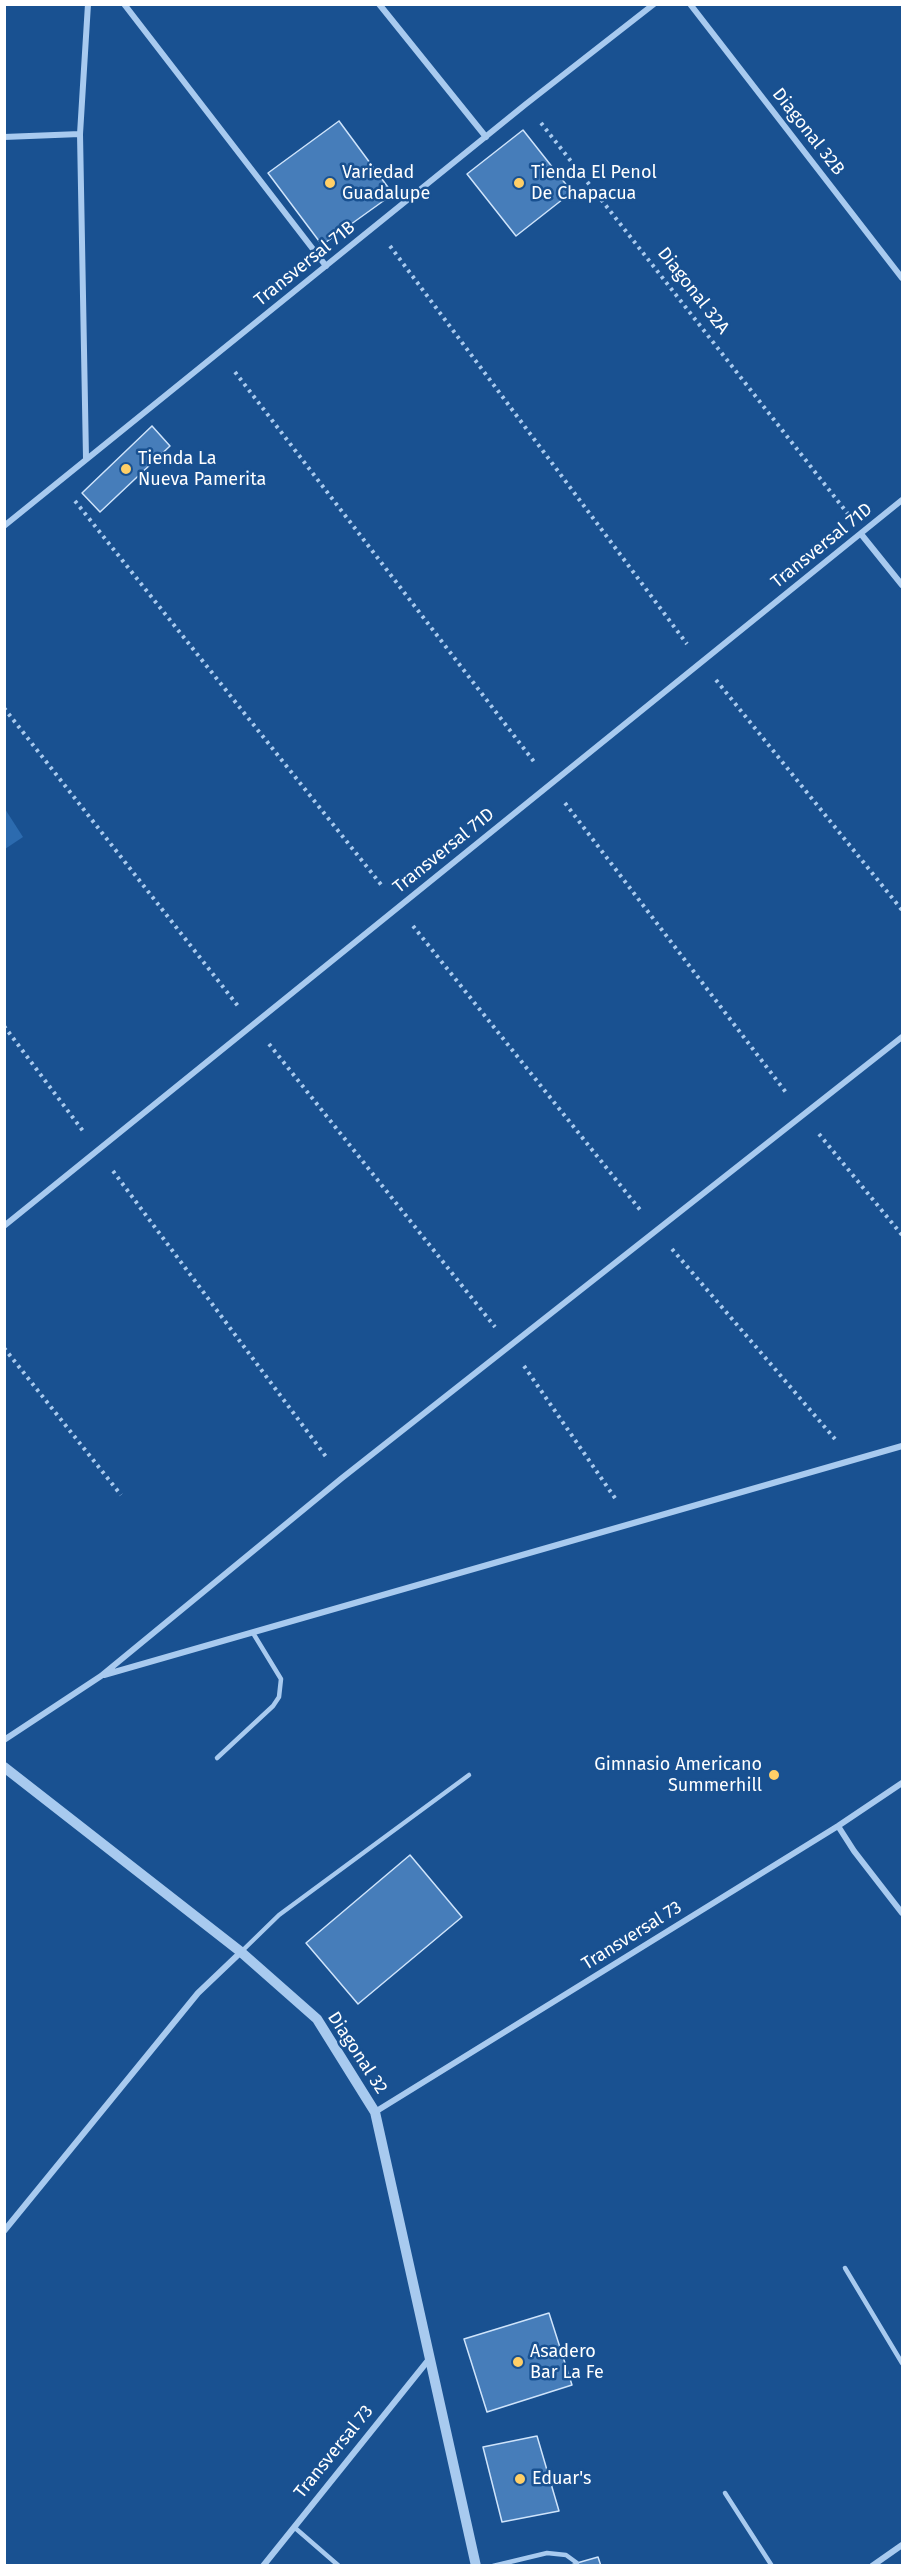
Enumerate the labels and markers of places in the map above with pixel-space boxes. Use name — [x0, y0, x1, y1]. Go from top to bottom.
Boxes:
place label: Variedad Guadalupe — [342, 162, 430, 204]
place label: Tienda El Penol De Chapacua — [531, 162, 657, 204]
marker: Variedad Guadalupe — [323, 176, 337, 190]
marker: Tienda El Penol De Chapacua — [512, 176, 526, 190]
place label: Tienda La Nueva Pamerita — [138, 448, 266, 490]
marker: Tienda La Nueva Pamerita — [119, 462, 133, 476]
place label: Gimnasio Americano Summerhill — [594, 1754, 762, 1796]
marker: Gimnasio Americano Summerhill — [767, 1768, 781, 1782]
place label: Asadero Bar La Fe — [530, 2341, 604, 2384]
marker: Asadero Bar La Fe — [511, 2355, 525, 2369]
place label: Eduar's — [532, 2468, 591, 2490]
marker: Eduar's — [513, 2472, 527, 2486]

